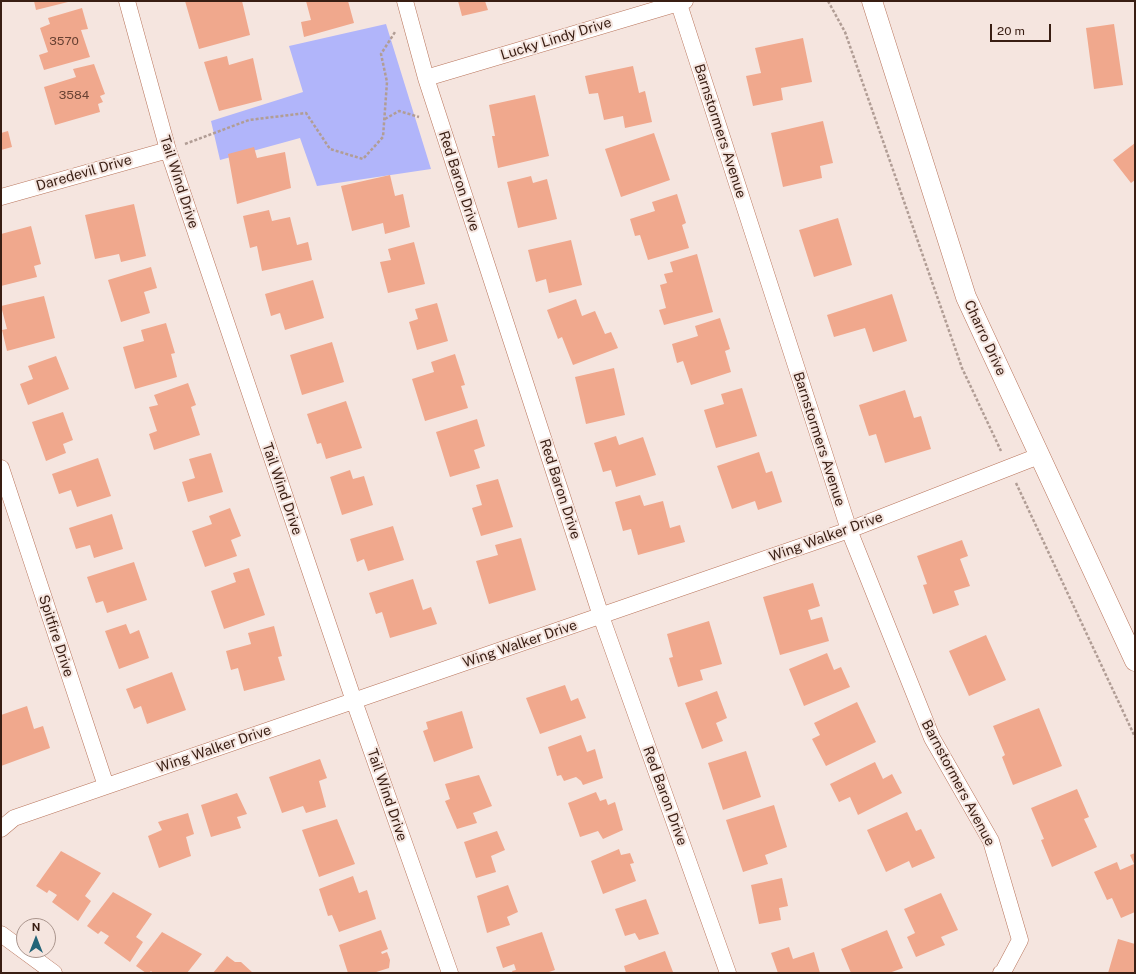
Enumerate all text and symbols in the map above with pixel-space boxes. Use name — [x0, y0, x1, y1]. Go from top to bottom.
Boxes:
street label: Lucky Lindy Drive — [498, 14, 614, 64]
scale bar — [992, 16, 1053, 42]
text: 20 m — [997, 24, 1025, 38]
house number: 3570 — [49, 34, 79, 48]
street label: Barnstormers Avenue — [690, 62, 750, 200]
house number: 3584 — [59, 88, 89, 102]
street label: Red Baron Drive — [435, 129, 483, 233]
street label: Tail Wind Drive — [156, 133, 202, 231]
street label: Daredevil Drive — [34, 151, 134, 195]
street label: Charro Drive — [960, 298, 1010, 378]
street label: Barnstormers Avenue — [789, 370, 849, 508]
street label: Red Baron Drive — [536, 437, 584, 541]
street label: Tail Wind Drive — [258, 441, 306, 537]
street label: Wing Walker Drive — [767, 509, 885, 565]
street label: Spitfire Drive — [35, 593, 77, 679]
street label: Wing Walker Drive — [461, 617, 579, 671]
street label: Barnstormers Avenue — [918, 717, 998, 849]
street label: Wing Walker Drive — [155, 722, 273, 776]
street label: Red Baron Drive — [639, 744, 691, 848]
street label: Tail Wind Drive — [363, 747, 411, 843]
north arrow — [16, 918, 56, 958]
text: N — [32, 921, 40, 933]

